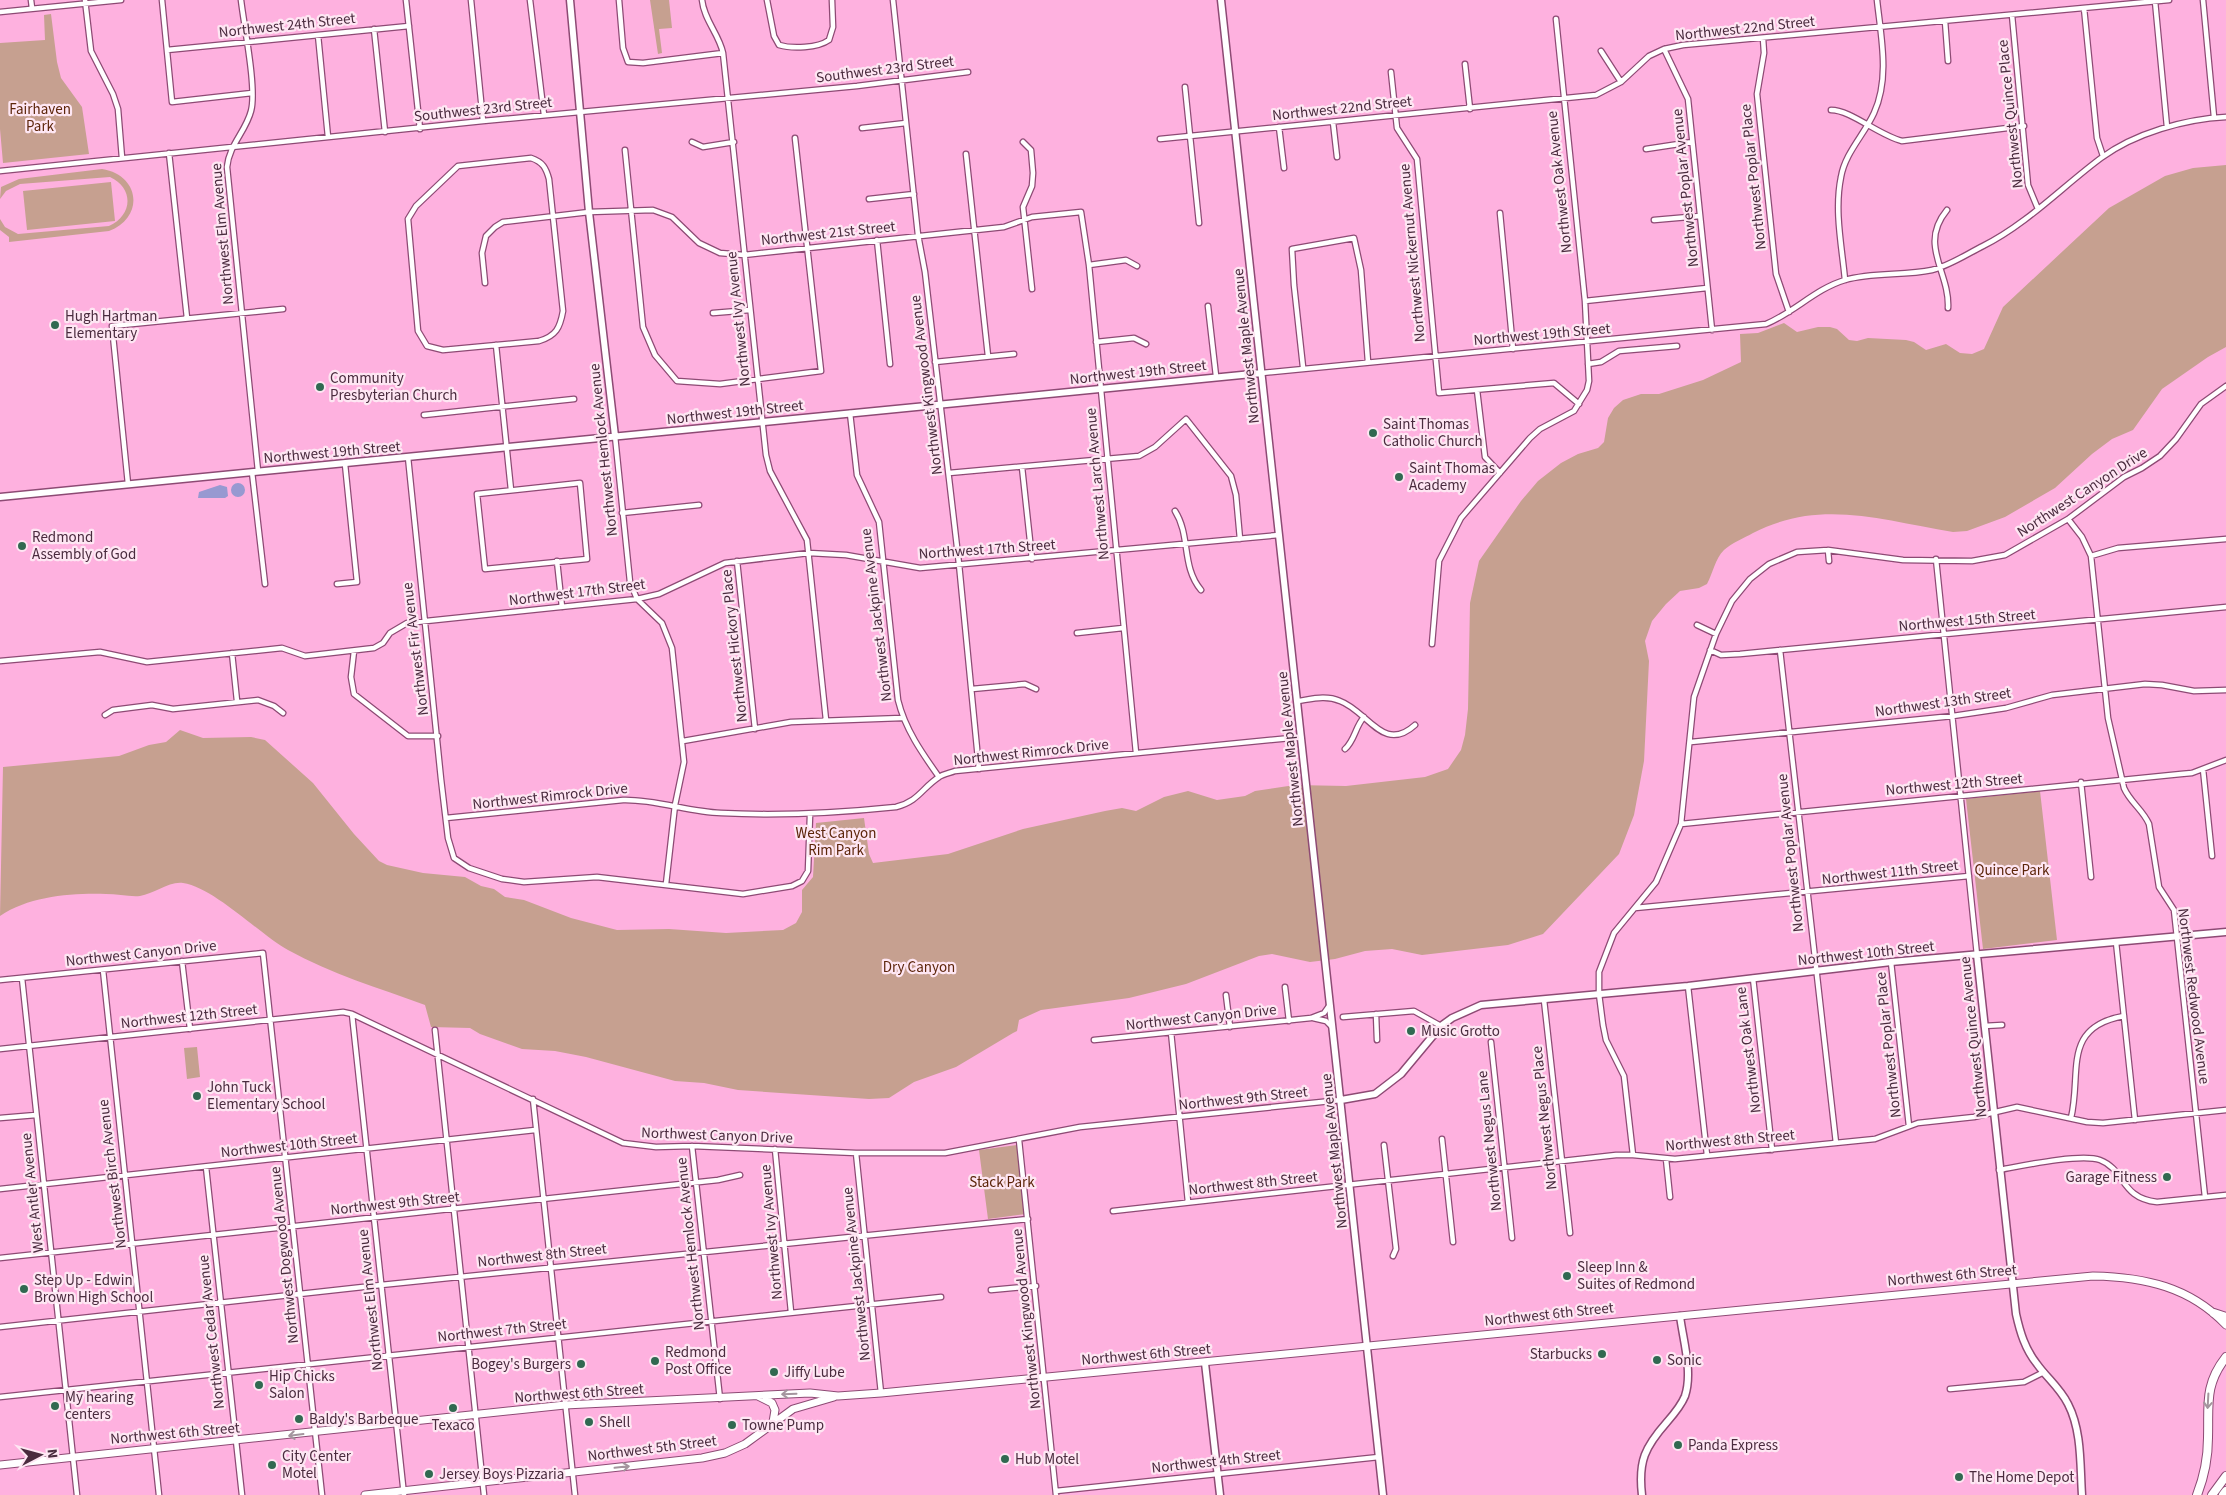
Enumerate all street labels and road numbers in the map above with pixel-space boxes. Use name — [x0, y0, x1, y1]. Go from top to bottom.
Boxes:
street label: Northwest 24th Street — [218, 8, 356, 43]
street label: Northwest 22nd Street — [1674, 11, 1816, 46]
street label: Northwest Quince Place — [1992, 39, 2029, 189]
street label: Southwest 23rd Street — [815, 51, 955, 88]
street label: Northwest 22nd Street — [1271, 91, 1413, 126]
street label: Southwest 23rd Street — [413, 92, 553, 127]
street label: Northwest Poplar Place — [1735, 103, 1772, 251]
street label: Northwest Poplar Avenue — [1667, 108, 1704, 268]
street label: Northwest Oak Avenue — [1542, 110, 1577, 254]
street label: Northwest Elm Avenue — [206, 162, 239, 306]
street label: Northwest Nickernut Avenue — [1394, 163, 1431, 343]
street label: Northwest 21st Street — [760, 216, 896, 251]
street label: Northwest Ivy Avenue — [721, 250, 756, 388]
street label: Northwest Maple Avenue — [1228, 267, 1265, 425]
street label: Northwest Kingwood Avenue — [905, 294, 948, 476]
street label: Northwest 19th Street — [1473, 318, 1611, 351]
street label: Northwest 19th Street — [1069, 355, 1207, 390]
street label: Northwest Hemlock Avenue — [584, 363, 623, 537]
street label: Northwest 19th Street — [666, 395, 804, 430]
street label: Northwest Larch Avenue — [1080, 407, 1115, 561]
street label: Northwest 19th Street — [263, 436, 401, 469]
street label: Northwest Canyon Drive — [2013, 442, 2152, 543]
street label: Northwest Jackpine Avenue — [855, 527, 898, 703]
street label: Northwest 17th Street — [918, 534, 1056, 565]
street label: Northwest Hickory Place — [716, 569, 753, 723]
street label: Northwest 17th Street — [508, 574, 646, 611]
street label: Northwest Fir Avenue — [397, 581, 434, 717]
street label: Northwest 15th Street — [1898, 604, 2036, 637]
street label: Northwest Maple Avenue — [1272, 670, 1309, 828]
street label: Northwest 13th Street — [1874, 683, 2012, 722]
street label: Northwest Rimrock Drive — [952, 734, 1110, 771]
street label: Northwest 12th Street — [1885, 768, 2023, 801]
street label: Northwest Poplar Avenue — [1772, 773, 1809, 933]
street label: Northwest Rimrock Drive — [471, 778, 629, 815]
street label: Northwest 11th Street — [1821, 855, 1959, 890]
street label: Northwest Redwood Avenue — [2172, 907, 2215, 1085]
street label: Northwest Canyon Drive — [65, 935, 218, 972]
street label: Northwest 10th Street — [1797, 936, 1935, 971]
street label: Northwest Quince Avenue — [1955, 955, 1992, 1118]
street label: Northwest Poplar Place — [1870, 971, 1907, 1119]
street label: Northwest Oak Lane — [1730, 986, 1767, 1114]
street label: Northwest 12th Street — [120, 999, 258, 1034]
street label: Northwest Canyon Drive — [1125, 999, 1278, 1036]
street label: Northwest Negus Place — [1527, 1045, 1562, 1191]
street label: Northwest Negus Lane — [1472, 1070, 1507, 1212]
street label: Northwest Maple Avenue — [1316, 1072, 1353, 1230]
street label: Northwest 9th Street — [1177, 1081, 1309, 1116]
street label: Northwest Birch Avenue — [93, 1098, 132, 1250]
street label: Northwest Canyon Drive — [641, 1122, 793, 1149]
street label: Northwest 8th Street — [1664, 1124, 1796, 1157]
street label: Northwest 10th Street — [220, 1128, 358, 1163]
street label: West Antler Avenue — [16, 1132, 49, 1254]
street label: Northwest Hemlock Avenue — [671, 1157, 710, 1331]
street label: Northwest Ivy Avenue — [755, 1163, 788, 1300]
street label: Northwest Dogwood Avenue — [265, 1165, 304, 1345]
street label: Northwest 8th Street — [1187, 1166, 1319, 1201]
street label: Northwest 9th Street — [329, 1186, 461, 1221]
street label: Northwest Jackpine Avenue — [837, 1186, 876, 1362]
street label: Northwest Elm Avenue — [353, 1228, 388, 1372]
street label: Northwest Kingwood Avenue — [1007, 1228, 1046, 1410]
street label: Northwest 8th Street — [476, 1238, 608, 1273]
street label: Northwest Cedar Avenue — [193, 1254, 230, 1410]
street label: Northwest 6th Street — [1886, 1259, 2018, 1292]
street label: Northwest 6th Street — [1483, 1297, 1615, 1332]
street label: Northwest 7th Street — [436, 1313, 568, 1348]
street label: Northwest 6th Street — [1080, 1338, 1212, 1371]
street label: Northwest 6th Street — [514, 1378, 644, 1408]
street label: Northwest 6th Street — [109, 1417, 241, 1450]
street label: Northwest 5th Street — [586, 1430, 718, 1467]
street label: Northwest 4th Street — [1150, 1444, 1282, 1479]

